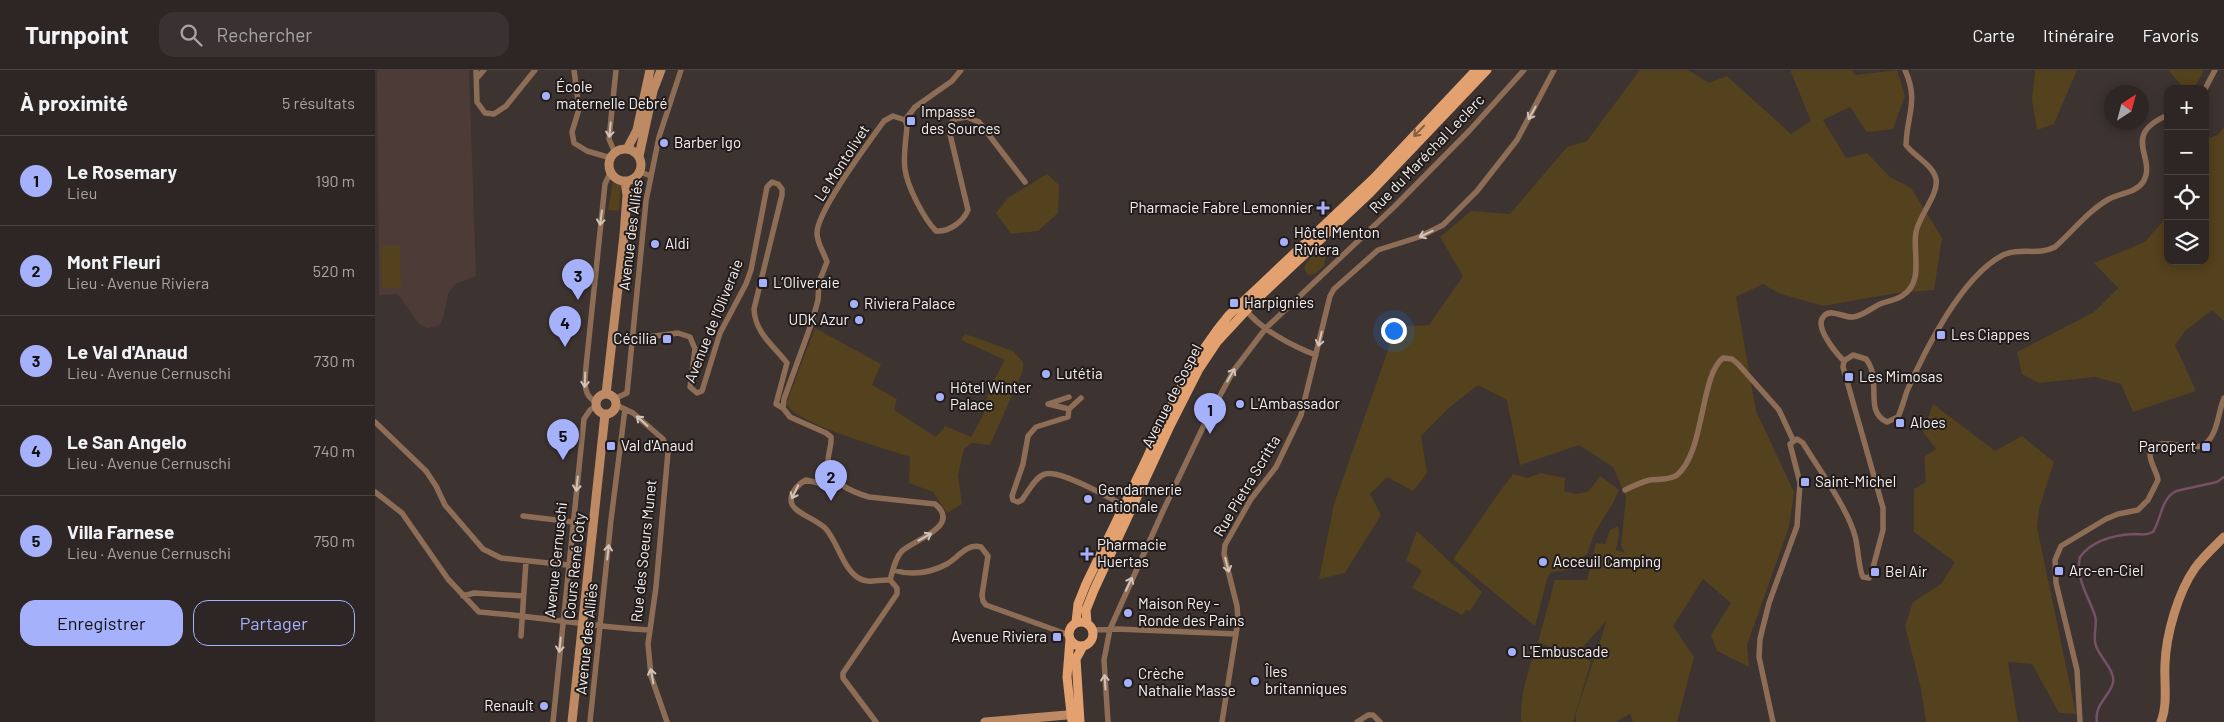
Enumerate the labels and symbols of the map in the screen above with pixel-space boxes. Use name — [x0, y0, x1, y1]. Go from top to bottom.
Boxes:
place label: École maternelle Debré — [556, 77, 667, 112]
north arrow — [2104, 85, 2149, 130]
marker: École maternelle Debré — [540, 90, 552, 102]
street label: Rue du Maréchal Leclerc — [1365, 90, 1488, 216]
place label: Impasse des Sources — [921, 102, 1000, 137]
one-way arrow — [1527, 106, 1537, 121]
marker: Impasse des Sources — [905, 115, 917, 127]
one-way arrow — [605, 121, 615, 137]
street label: Le Montolivet — [810, 121, 873, 204]
one-way arrow — [1413, 125, 1425, 138]
place label: Barber Igo — [674, 133, 741, 151]
marker: Barber Igo — [658, 137, 670, 149]
street label: Avenue des Alliés — [614, 178, 646, 291]
place label: Pharmacie Fabre Lemonnier — [1130, 198, 1314, 216]
marker: Pharmacie Fabre Lemonnier — [1317, 202, 1329, 214]
one-way arrow — [596, 210, 606, 226]
place label: Hôtel Menton Riviera — [1294, 223, 1380, 258]
one-way arrow — [1419, 230, 1434, 239]
place label: Aldi — [665, 234, 690, 252]
marker: Hôtel Menton Riviera — [1278, 236, 1290, 248]
marker: Aldi — [649, 238, 661, 250]
street label: Avenue de l'Oliveraie — [680, 256, 746, 385]
pin: 3 — [562, 259, 594, 300]
place label: L’Oliveraie — [773, 273, 840, 291]
marker: L’Oliveraie — [757, 277, 769, 289]
place label: Harpignies — [1244, 293, 1314, 311]
place label: Riviera Palace — [864, 294, 955, 312]
marker: Harpignies — [1228, 297, 1240, 309]
marker: Riviera Palace — [848, 298, 860, 310]
pin: 4 — [549, 306, 581, 347]
place label: UDK Azur — [789, 310, 850, 328]
marker: UDK Azur — [853, 314, 865, 326]
your location — [1381, 318, 1407, 344]
place label: Les Ciappes — [1951, 325, 2030, 343]
place label: Cécilia — [613, 329, 657, 347]
marker: Les Ciappes — [1935, 329, 1947, 341]
one-way arrow — [1315, 331, 1324, 347]
marker: Cécilia — [661, 333, 673, 345]
street label: Avenue de Sospel — [1137, 341, 1205, 450]
place label: Lutétia — [1056, 364, 1103, 382]
place label: Les Mimosas — [1859, 367, 1943, 385]
marker: Lutétia — [1040, 368, 1052, 380]
one-way arrow — [1227, 368, 1237, 383]
marker: Les Mimosas — [1843, 371, 1855, 383]
one-way arrow — [580, 372, 590, 388]
place label: Hôtel Winter Palace — [950, 378, 1032, 413]
marker: Hôtel Winter Palace — [934, 391, 946, 403]
pin: 1 — [1194, 393, 1226, 434]
place label: L'Ambassador — [1250, 394, 1341, 412]
marker: L'Ambassador — [1234, 398, 1246, 410]
place label: Aloes — [1910, 413, 1946, 431]
one-way arrow — [635, 415, 648, 426]
marker: Aloes — [1894, 417, 1906, 429]
pin: 5 — [547, 419, 579, 460]
street label: Rue Pietra Scritta — [1209, 432, 1283, 539]
place label: Val d'Anaud — [621, 436, 694, 454]
place label: Paropert — [2139, 437, 2196, 455]
marker: Val d'Anaud — [605, 440, 617, 452]
marker: Paropert — [2200, 441, 2212, 453]
pin: 2 — [815, 460, 847, 501]
place label: Saint-Michel — [1815, 472, 1896, 490]
one-way arrow — [572, 475, 582, 491]
marker: Saint-Michel — [1799, 476, 1811, 488]
street label: Rue des Soeurs Munet — [627, 479, 659, 623]
place label: Gendarmerie nationale — [1098, 480, 1182, 515]
one-way arrow — [789, 484, 799, 499]
marker: Gendarmerie nationale — [1082, 493, 1094, 505]
street label: Avenue Cernuschi — [540, 501, 570, 619]
street label: Cours René Coty — [559, 512, 589, 620]
one-way arrow — [918, 532, 933, 542]
place label: Pharmacie Huertas — [1097, 535, 1167, 570]
one-way arrow — [603, 544, 613, 560]
marker: Pharmacie Huertas — [1081, 548, 1093, 560]
place label: Acceuil Camping — [1553, 552, 1661, 570]
one-way arrow — [1223, 556, 1232, 572]
marker: Acceuil Camping — [1537, 556, 1549, 568]
place label: Arc-en-Ciel — [2069, 561, 2143, 579]
place label: Bel Air — [1885, 562, 1928, 580]
marker: Arc-en-Ciel — [2053, 565, 2065, 577]
marker: Bel Air — [1869, 566, 1881, 578]
one-way arrow — [1125, 577, 1135, 592]
street label: Avenue des Alliés — [571, 582, 601, 695]
place label: Maison Rey - Ronde des Pains — [1138, 594, 1244, 629]
marker: Maison Rey - Ronde des Pains — [1122, 607, 1134, 619]
place label: Avenue Riviera — [951, 627, 1047, 645]
marker: Avenue Riviera — [1051, 631, 1063, 643]
one-way arrow — [555, 637, 565, 653]
place label: L'Embuscade — [1522, 642, 1608, 660]
marker: L'Embuscade — [1506, 646, 1518, 658]
place label: Îles britanniques — [1265, 662, 1347, 697]
place label: Crèche Nathalie Masse — [1138, 664, 1236, 699]
one-way arrow — [647, 668, 656, 684]
one-way arrow — [1100, 675, 1109, 691]
marker: Îles britanniques — [1249, 675, 1261, 687]
marker: Crèche Nathalie Masse — [1122, 677, 1134, 689]
place label: Renault — [484, 696, 534, 714]
marker: Renault — [538, 700, 550, 712]

